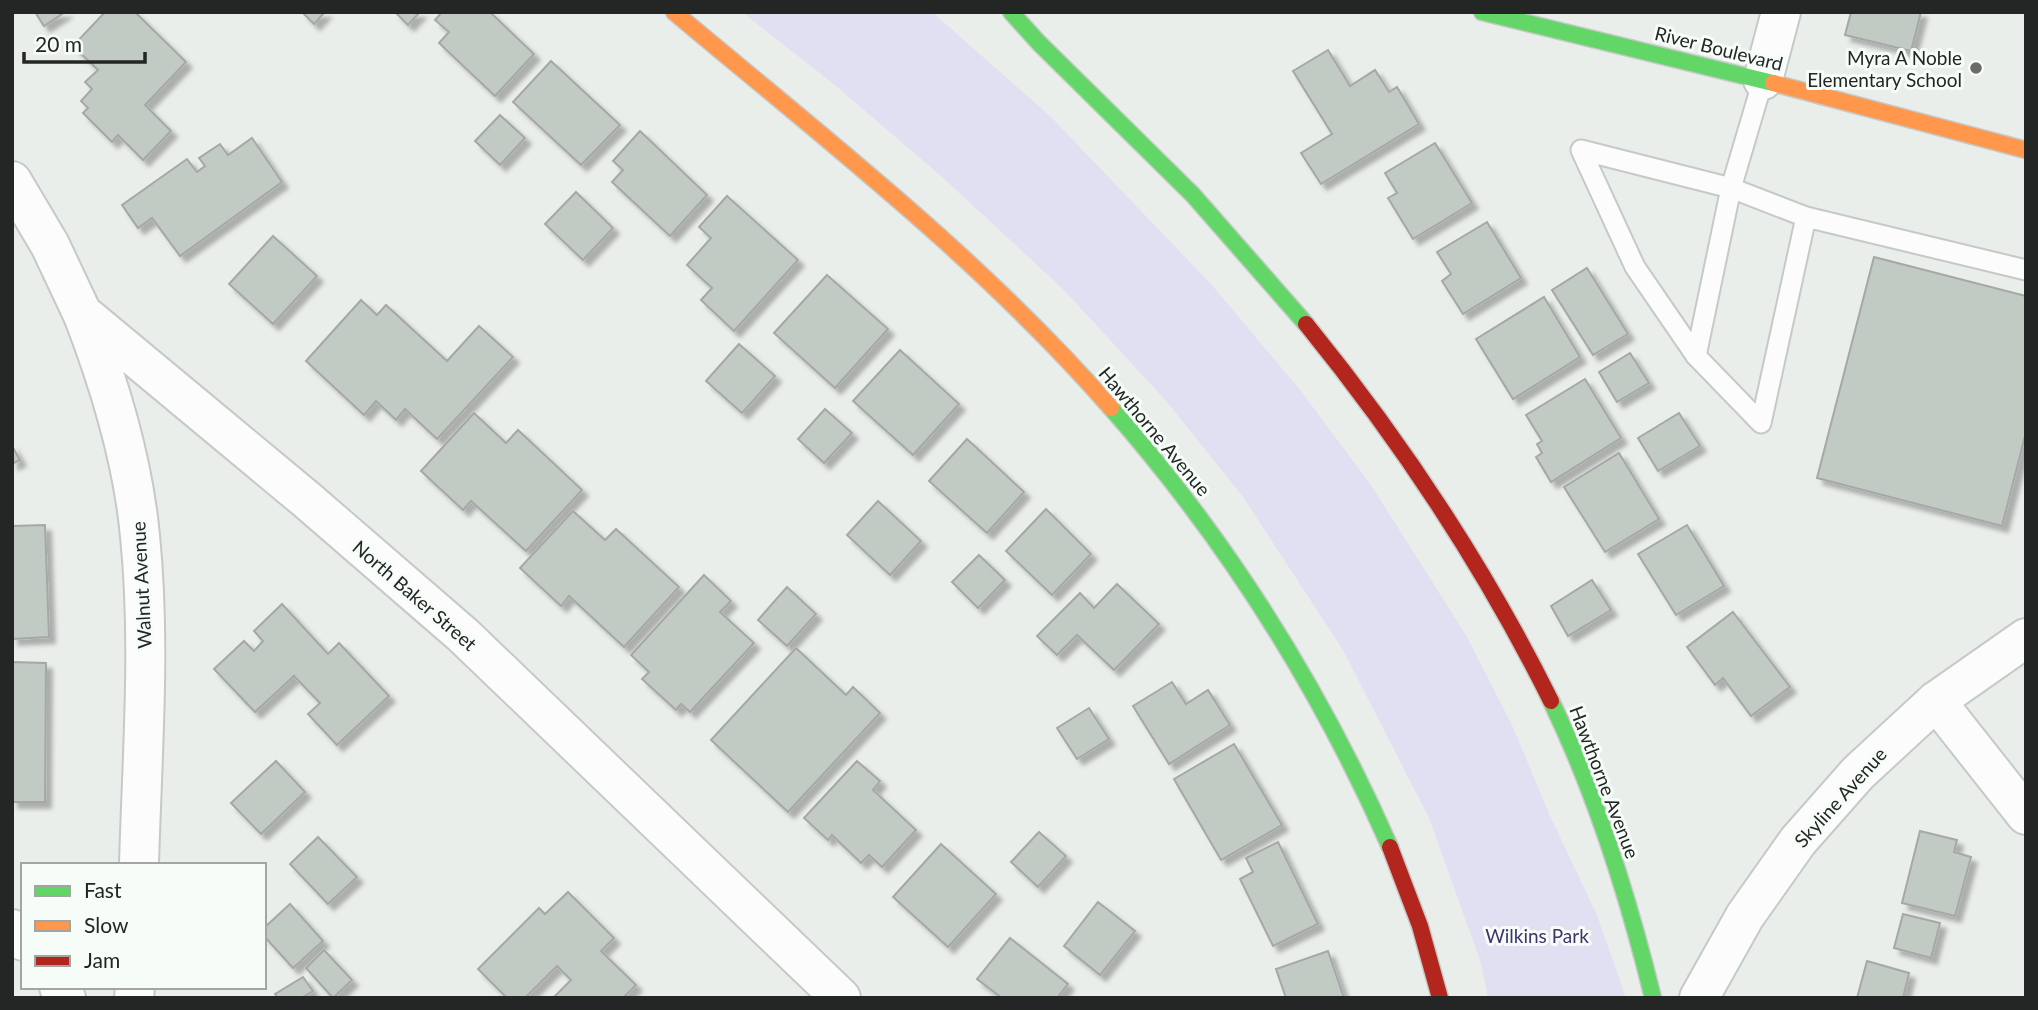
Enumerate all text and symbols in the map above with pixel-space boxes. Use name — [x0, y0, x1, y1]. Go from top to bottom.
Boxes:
scale bar — [24, 21, 145, 65]
street label: River Boulevard — [1653, 21, 1785, 75]
text: 20 m — [35, 31, 82, 56]
place label: Myra A Noble Elementary School — [1807, 46, 1962, 91]
marker: Myra A Noble Elementary School — [1968, 60, 1984, 76]
street label: Hawthorne Avenue — [1094, 362, 1216, 500]
street label: Walnut Avenue — [126, 521, 156, 649]
street label: North Baker Street — [348, 535, 482, 655]
street label: Hawthorne Avenue — [1565, 703, 1645, 861]
street label: Skyline Avenue — [1789, 742, 1891, 852]
legend — [21, 863, 266, 989]
text: Fast — [84, 877, 122, 902]
text: Slow — [84, 912, 129, 937]
park label: Wilkins Park — [1485, 924, 1589, 947]
text: Jam — [84, 947, 120, 972]

